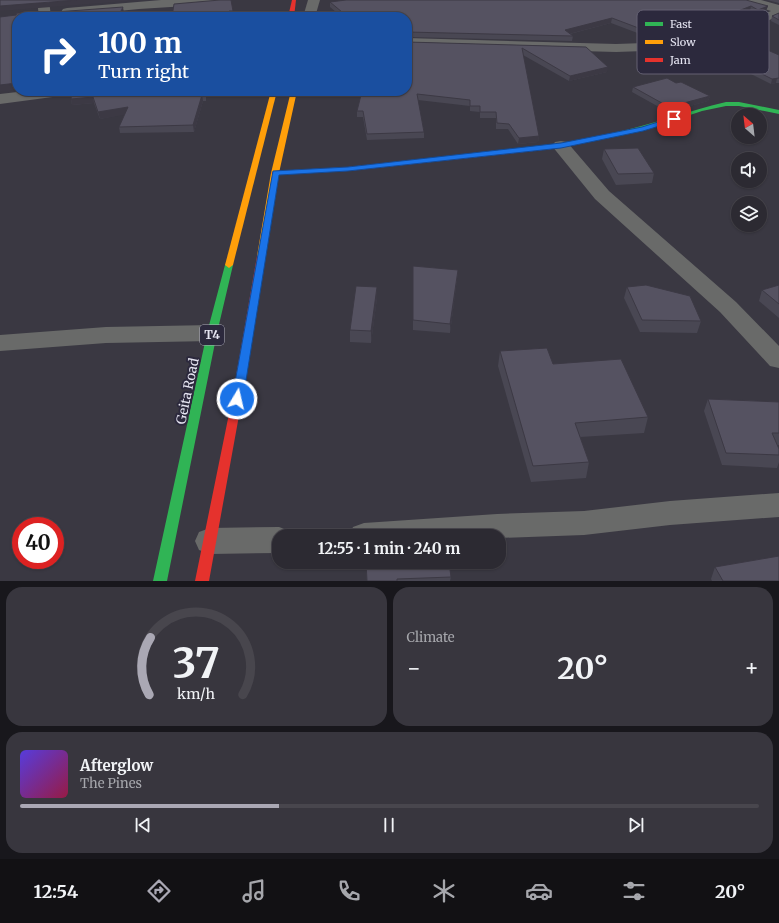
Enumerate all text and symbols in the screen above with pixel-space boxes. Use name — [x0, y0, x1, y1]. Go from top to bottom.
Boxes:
legend — [637, 10, 769, 74]
text: Fast — [670, 17, 693, 31]
text: 100 m — [98, 25, 182, 61]
icon: right — [32, 28, 84, 80]
text: Slow — [670, 35, 696, 49]
text: Jam — [669, 53, 691, 67]
text: Turn right — [98, 60, 189, 83]
pin — [657, 102, 691, 136]
icon: arrive — [663, 108, 685, 130]
north arrow — [731, 108, 767, 144]
map controls — [731, 108, 767, 232]
button: sound — [731, 152, 767, 188]
button: layers — [731, 196, 767, 232]
road number: T4 — [200, 325, 224, 345]
street label: Geita Road — [172, 356, 203, 426]
position arrow — [216, 378, 258, 420]
speed limit sign: 40 — [12, 517, 64, 569]
text: 12:55 · 1 min · 240 m — [318, 539, 460, 558]
text: Climate — [407, 629, 455, 646]
text: 37 — [173, 636, 220, 688]
text: 20° — [557, 649, 608, 687]
text: − — [407, 654, 421, 682]
text: + — [744, 654, 759, 682]
text: km/h — [177, 684, 216, 702]
text: Afterglow — [80, 756, 153, 775]
text: The Pines — [80, 775, 142, 792]
icon: previous — [132, 814, 154, 836]
icon: pause — [378, 814, 400, 836]
icon: next — [625, 814, 647, 836]
icon: directions — [145, 877, 173, 905]
icon: music — [240, 877, 268, 905]
icon: phone — [335, 877, 363, 905]
icon: climate — [430, 877, 458, 905]
icon: car — [525, 877, 553, 905]
icon: filters — [620, 877, 648, 905]
text: 12:54 — [33, 880, 78, 903]
text: 20° — [715, 880, 745, 903]

